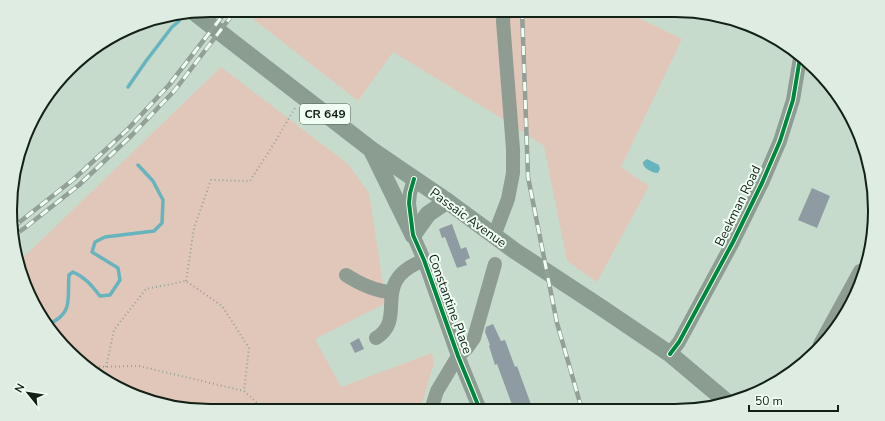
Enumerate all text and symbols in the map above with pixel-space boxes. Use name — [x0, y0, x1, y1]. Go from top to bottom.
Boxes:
road number: CR 649 — [300, 104, 350, 124]
street label: Beekman Road — [711, 162, 765, 250]
street label: Passaic Avenue — [426, 184, 510, 252]
street label: Constantine Place — [424, 252, 476, 356]
north arrow — [8, 373, 48, 413]
text: N — [11, 381, 28, 396]
scale bar — [749, 387, 838, 413]
text: 50 m — [755, 393, 783, 409]

